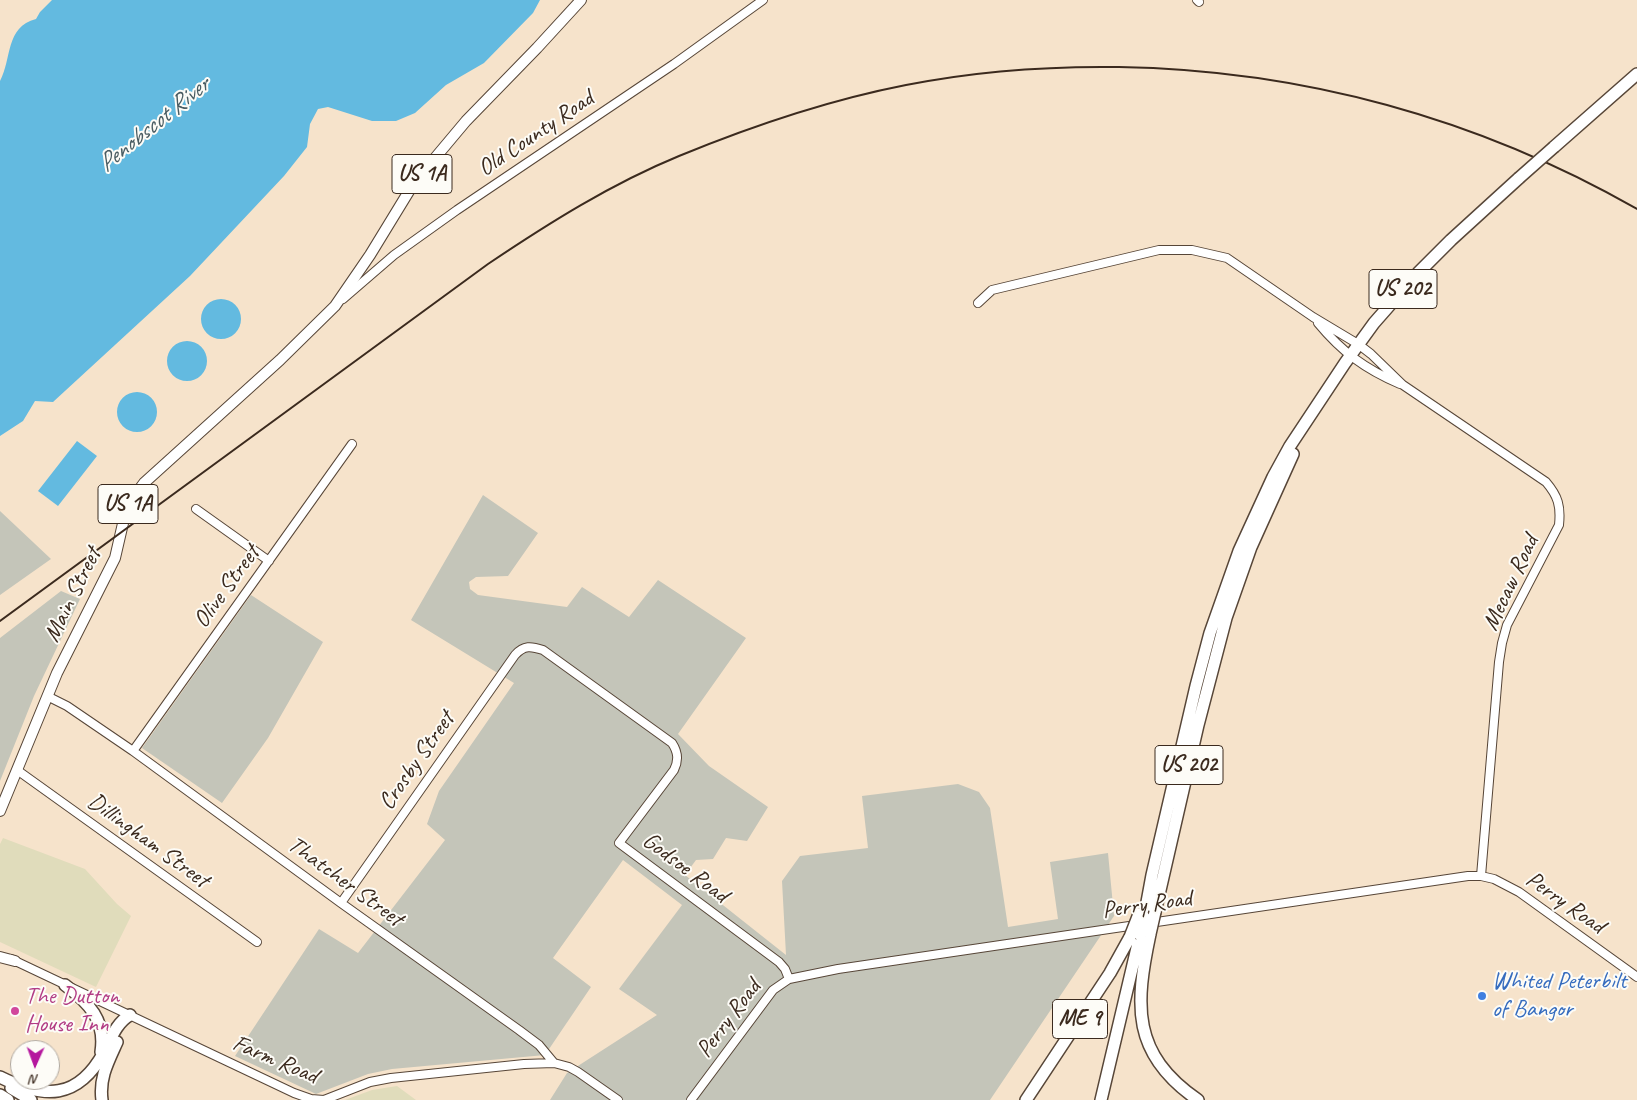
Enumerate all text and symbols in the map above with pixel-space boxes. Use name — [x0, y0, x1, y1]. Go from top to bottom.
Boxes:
water label: Penobscot River — [92, 71, 216, 179]
street label: Old County Road — [473, 85, 599, 183]
road number: US 1A — [392, 154, 452, 193]
road number: US 202 — [1369, 270, 1437, 308]
road number: US 1A — [98, 484, 158, 524]
street label: Mecaw Road — [1476, 531, 1546, 635]
street label: Olive Street — [188, 540, 266, 634]
street label: Main Street — [38, 543, 108, 647]
street label: Crosby Street — [373, 706, 461, 816]
road number: US 202 — [1155, 746, 1223, 784]
street label: Dillingham Street — [82, 787, 214, 895]
street label: Godsoe Road — [636, 826, 734, 910]
street label: Thatcher Street — [282, 830, 408, 934]
street label: Perry Road — [1520, 865, 1610, 941]
street label: Perry Road — [1100, 884, 1194, 926]
place label: Whited Peterbilt of Bangor — [1492, 968, 1626, 1024]
street label: Perry Road — [690, 974, 768, 1064]
place label: The Dutton House Inn — [25, 983, 119, 1039]
marker: Whited Peterbilt of Bangor — [1476, 990, 1488, 1002]
road number: ME 9 — [1052, 1000, 1108, 1038]
marker: The Dutton House Inn — [9, 1005, 21, 1017]
street label: Farm Road — [228, 1029, 322, 1091]
north arrow — [10, 1040, 60, 1090]
text: N — [30, 1071, 39, 1088]

